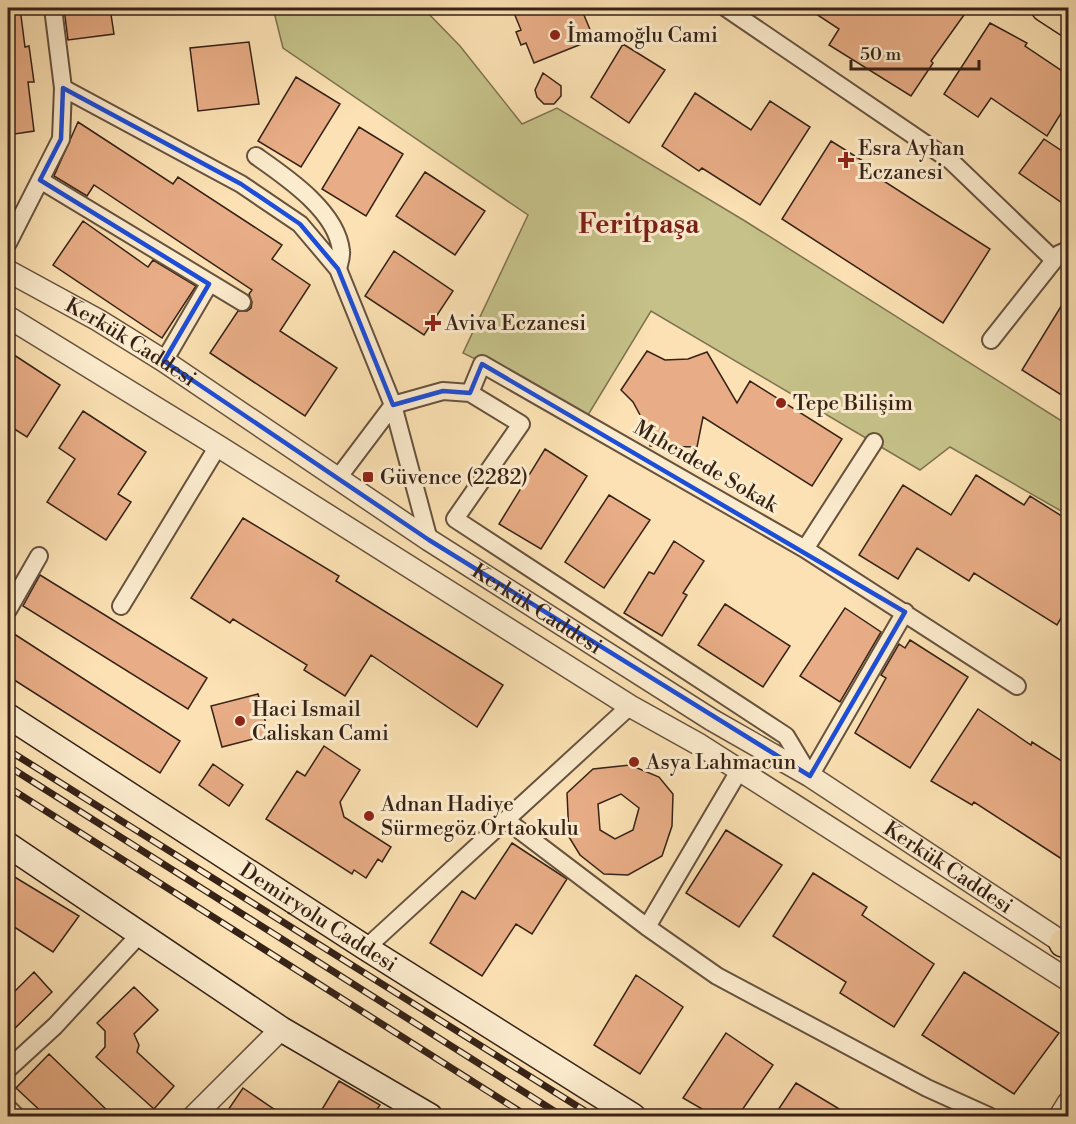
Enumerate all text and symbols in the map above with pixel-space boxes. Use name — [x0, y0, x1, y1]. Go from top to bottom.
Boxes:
place label: İmamoğlu Cami — [567, 21, 718, 49]
marker: İmamoğlu Cami — [548, 28, 562, 42]
scale bar — [851, 33, 978, 71]
text: 50 m — [860, 43, 902, 66]
place label: Esra Ayhan Eczanesi — [858, 136, 965, 186]
marker: Esra Ayhan Eczanesi — [839, 153, 853, 167]
district label: Feritpaşa — [578, 208, 700, 242]
street label: Kerkük Caddesi — [60, 293, 201, 393]
place label: Aviva Eczanesi — [444, 311, 586, 337]
marker: Aviva Eczanesi — [426, 316, 440, 330]
place label: Tepe Bilişim — [793, 391, 913, 417]
marker: Tepe Bilişim — [774, 396, 788, 410]
street label: Mıhcıdede Sokak — [629, 415, 783, 519]
place label: Güvence (2282) — [380, 465, 528, 491]
marker: Güvence (2282) — [361, 470, 375, 484]
street label: Kerkük Caddesi — [467, 559, 606, 661]
place label: Haci Ismail Caliskan Cami — [252, 697, 389, 747]
marker: Haci Ismail Caliskan Cami — [233, 714, 247, 728]
place label: Asya Lahmacun — [645, 750, 797, 776]
marker: Asya Lahmacun — [627, 755, 641, 769]
place label: Adnan Hadiye Sürmegöz Ortaokulu — [380, 792, 579, 842]
marker: Adnan Hadiye Sürmegöz Ortaokulu — [362, 809, 376, 823]
street label: Kerkük Caddesi — [878, 816, 1017, 920]
street label: Demiryolu Caddesi — [235, 858, 402, 978]

